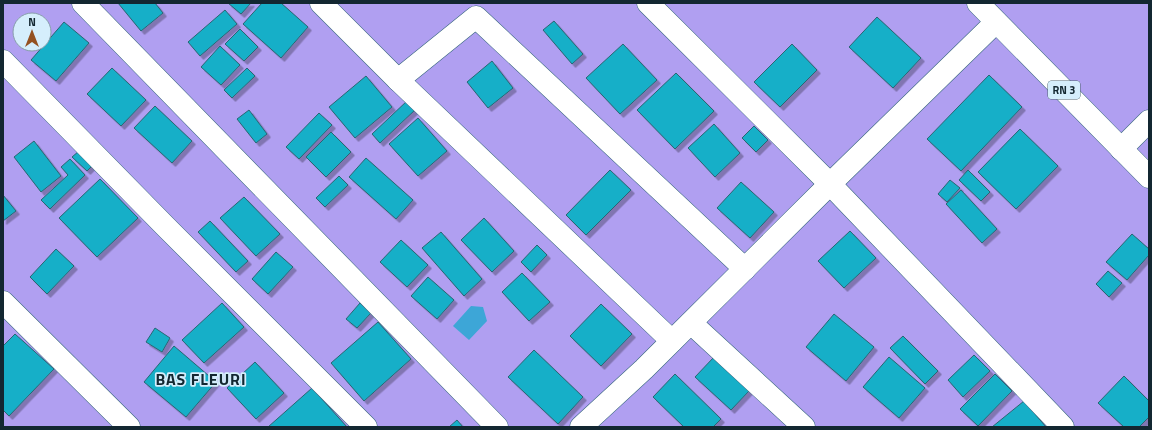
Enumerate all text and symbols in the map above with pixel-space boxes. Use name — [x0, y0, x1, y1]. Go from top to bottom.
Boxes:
north arrow — [12, 12, 52, 52]
text: N — [28, 14, 36, 30]
road number: RN 3 — [1048, 81, 1080, 99]
district label: BAS FLEURI — [155, 367, 247, 391]

